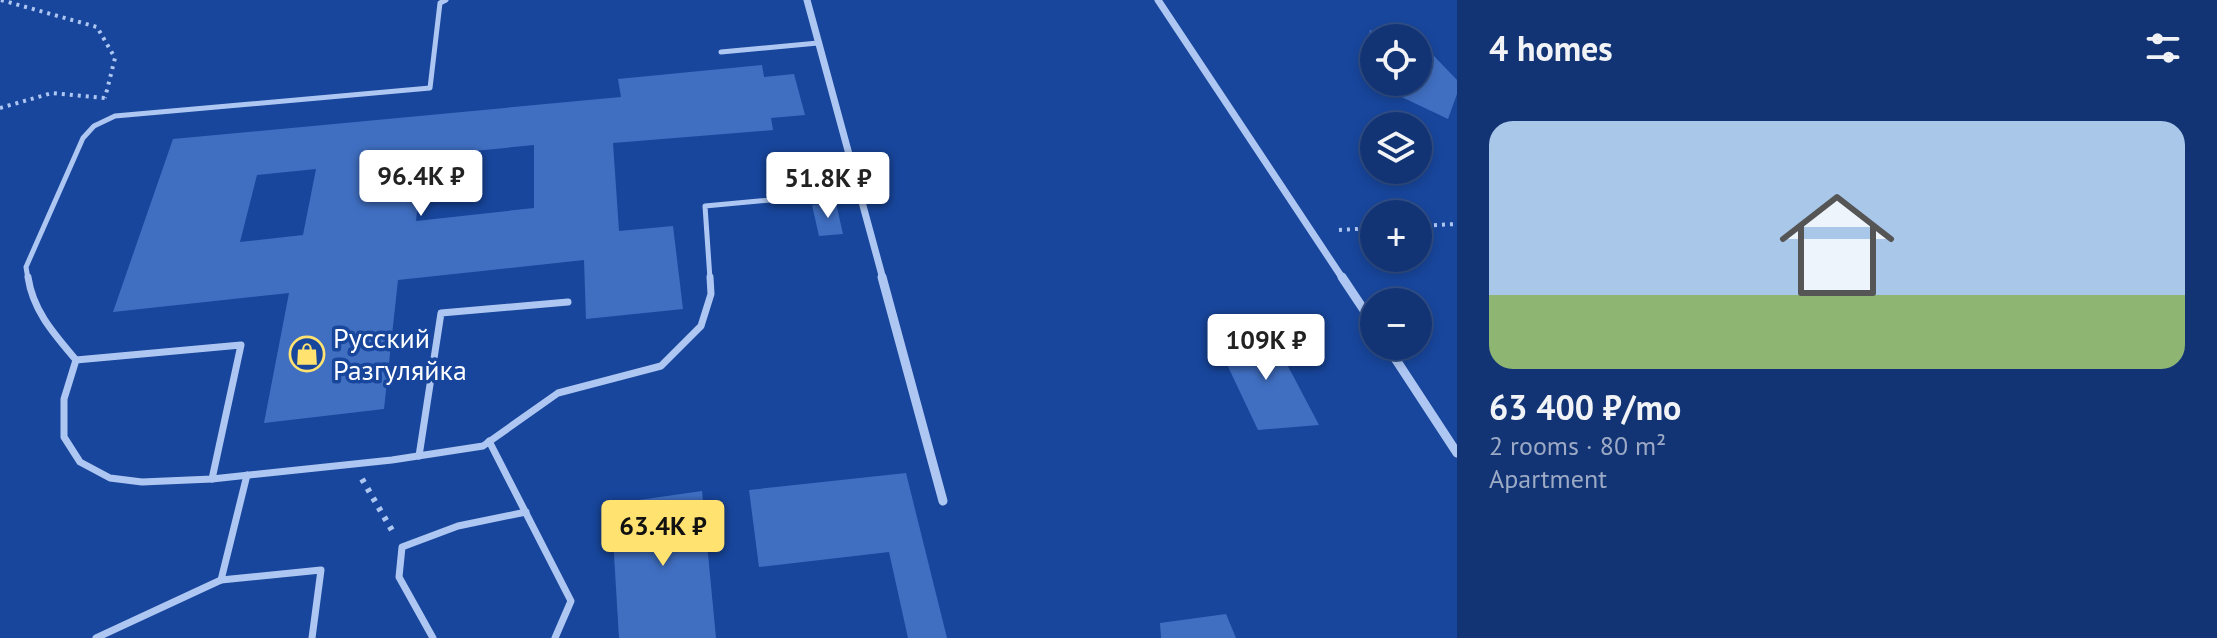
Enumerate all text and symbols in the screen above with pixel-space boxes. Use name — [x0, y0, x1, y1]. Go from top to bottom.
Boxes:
map controls — [1360, 24, 1432, 360]
button: locate — [1360, 24, 1432, 96]
text: 4 homes — [1489, 26, 1613, 70]
icon: filters — [2141, 26, 2185, 70]
button: layers — [1360, 112, 1432, 184]
pin: 96.4K ₽ — [347, 150, 495, 218]
pin: 51.8K ₽ — [754, 152, 902, 220]
text: 96.4K ₽ — [377, 159, 465, 192]
text: 51.8K ₽ — [784, 161, 872, 194]
icon: home — [1765, 173, 1909, 317]
button: + — [1360, 200, 1432, 272]
button: − — [1360, 288, 1432, 360]
pin: 109K ₽ — [1201, 314, 1331, 382]
place label: Русский Разгуляйка — [333, 319, 467, 388]
text: 109K ₽ — [1226, 323, 1306, 356]
shop icon: Русский Разгуляйка — [288, 335, 326, 373]
text: 63 400 ₽/mo — [1489, 385, 1681, 429]
text: 2 rooms · 80 m² — [1489, 429, 1666, 462]
text: Apartment — [1489, 462, 1607, 495]
pin: 63.4K ₽ — [589, 500, 737, 568]
text: 63.4K ₽ — [619, 509, 707, 542]

